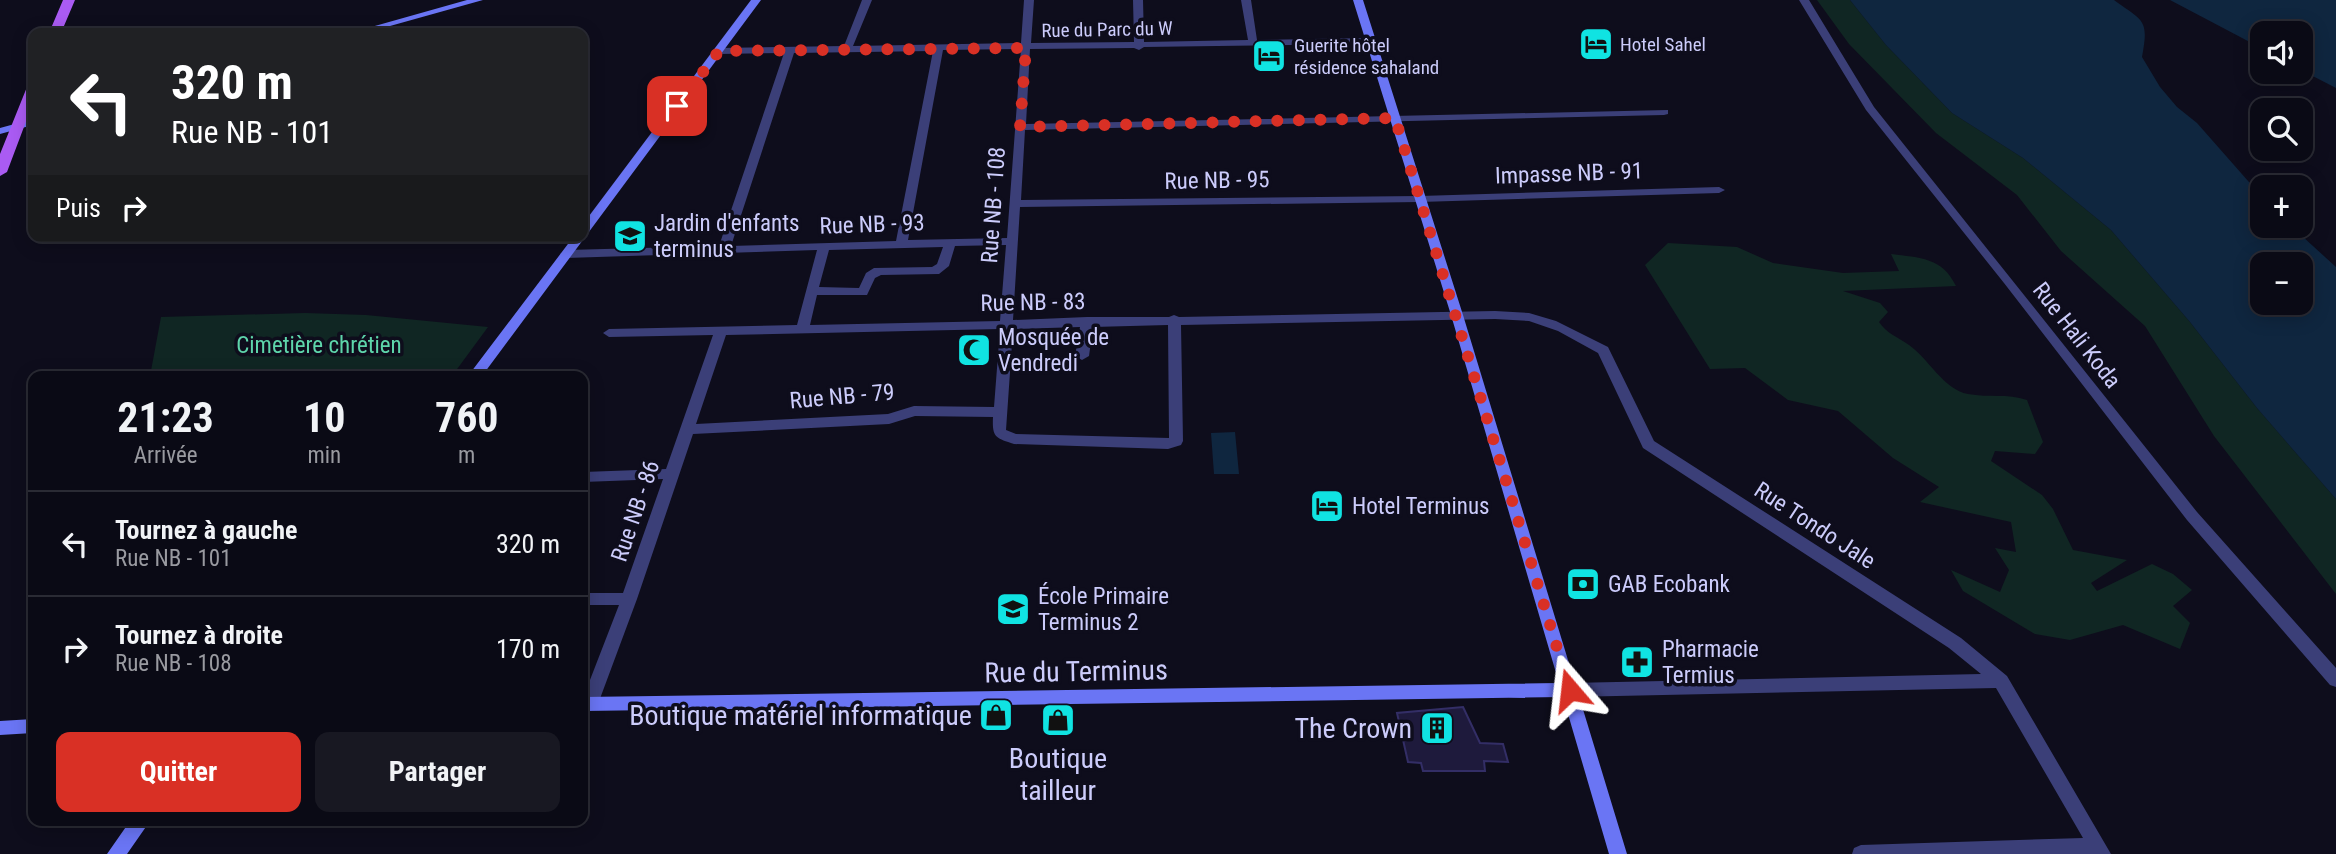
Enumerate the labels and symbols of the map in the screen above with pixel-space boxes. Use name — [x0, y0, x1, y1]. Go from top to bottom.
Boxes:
street label: Rue du Parc du W — [1041, 17, 1173, 42]
hotel icon: Hotel Sahel — [1577, 25, 1615, 63]
place label: Hotel Sahel — [1620, 33, 1706, 56]
place label: Guerite hôtel résidence sahaland — [1294, 34, 1439, 79]
hotel icon: Guerite hôtel résidence sahaland — [1250, 37, 1288, 75]
pin — [647, 76, 707, 136]
street label: Rue NB - 108 — [976, 146, 1011, 264]
street label: Impasse NB - 91 — [1494, 157, 1644, 190]
street label: Rue NB - 95 — [1164, 166, 1270, 195]
street label: Rue NB - 93 — [819, 209, 925, 240]
place label: Jardin d'enfants terminus — [654, 210, 799, 263]
school or university icon: Jardin d'enfants terminus — [611, 217, 649, 255]
street label: Rue Hali Koda — [2027, 277, 2126, 394]
street label: Rue NB - 83 — [980, 288, 1086, 317]
place label: Mosquée de Vendredi — [998, 324, 1109, 377]
mosque icon: Mosquée de Vendredi — [955, 331, 993, 369]
park label: Cimetière chrétien — [236, 332, 402, 359]
street label: Rue NB - 79 — [788, 378, 896, 415]
street label: Rue NB - 86 — [606, 457, 665, 565]
street label: Rue Tondo Jale — [1749, 476, 1880, 575]
hotel icon: Hotel Terminus — [1308, 487, 1346, 525]
place label: Hotel Terminus — [1352, 493, 1490, 520]
bank icon: GAB Ecobank — [1564, 565, 1602, 603]
place label: GAB Ecobank — [1608, 571, 1731, 598]
place label: École Primaire Terminus 2 — [1038, 582, 1169, 636]
school or university icon: École Primaire Terminus 2 — [994, 590, 1032, 628]
place label: Pharmacie Termius — [1662, 636, 1759, 689]
pharmacy icon: Pharmacie Termius — [1618, 643, 1656, 681]
street label: Rue du Terminus — [984, 653, 1168, 690]
position arrow — [1533, 653, 1607, 727]
shop icon: Boutique matériel informatique — [977, 696, 1015, 734]
place label: Boutique matériel informatique — [629, 699, 972, 732]
shop icon: Boutique tailleur — [1039, 701, 1077, 739]
building icon: The Crown — [1418, 709, 1456, 747]
place label: The Crown — [1294, 712, 1412, 745]
place label: Boutique tailleur — [1009, 742, 1107, 807]

